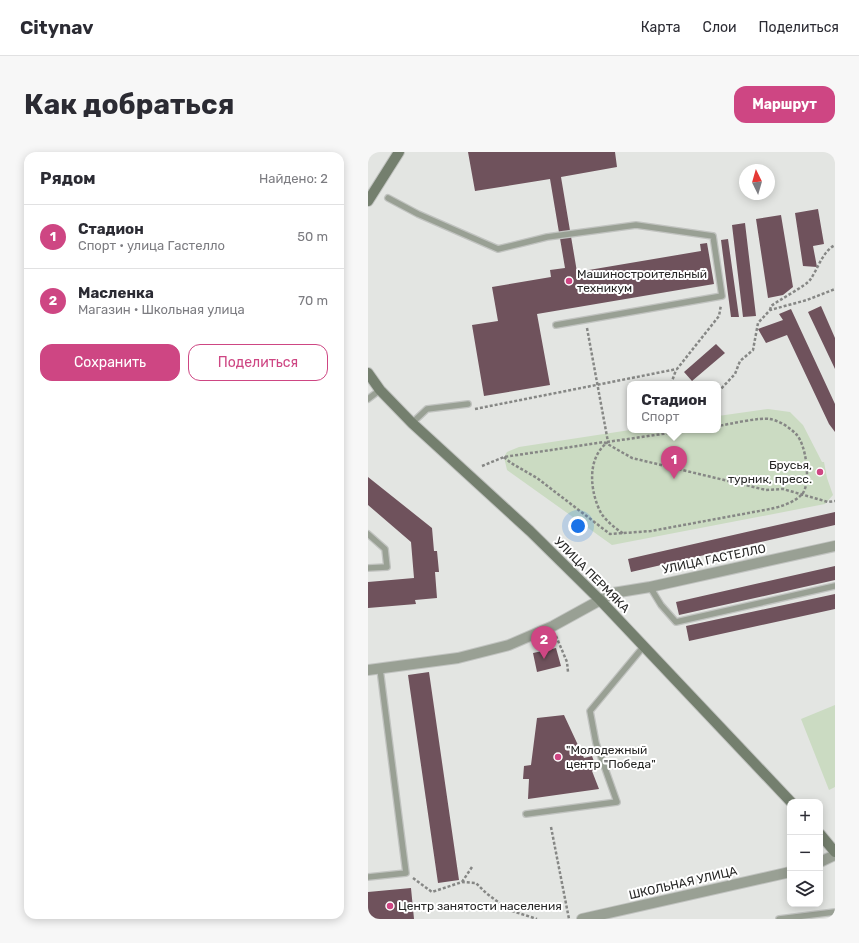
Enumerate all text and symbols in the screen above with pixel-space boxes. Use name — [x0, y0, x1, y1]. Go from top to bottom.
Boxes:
text: Citynav — [20, 16, 93, 39]
text: Карта — [641, 19, 681, 36]
text: Слои — [703, 19, 737, 36]
text: Поделиться — [759, 19, 839, 36]
button: Маршрут — [734, 86, 835, 123]
text: Как добраться — [24, 88, 234, 121]
north arrow — [739, 164, 775, 200]
text: Рядом — [40, 168, 96, 188]
text: Найдено: 2 — [259, 171, 328, 186]
text: Стадион — [78, 220, 144, 238]
text: 1 — [50, 229, 56, 244]
text: 50 m — [297, 229, 328, 244]
text: Спорт · улица Гастелло — [78, 238, 225, 253]
place label: Машиностроительный техникум — [577, 267, 707, 295]
marker: Машиностроительный техникум — [564, 276, 574, 286]
text: Масленка — [78, 284, 154, 302]
text: 2 — [49, 293, 57, 308]
text: 70 m — [298, 293, 328, 308]
text: Магазин · Школьная улица — [78, 302, 245, 317]
button: Сохранить — [40, 344, 180, 381]
button: Поделиться — [188, 344, 328, 381]
popup — [627, 381, 721, 433]
text: Стадион — [641, 391, 707, 409]
text: Спорт — [641, 409, 679, 424]
pin: 1 — [661, 446, 687, 479]
place label: Брусья, турник, пресс. — [728, 458, 812, 486]
marker: Брусья, турник, пресс. — [815, 467, 825, 477]
your location — [568, 516, 588, 536]
street label: УЛИЦА ПЕРМЯКА — [551, 534, 633, 616]
street label: УЛИЦА ГАСТЕЛЛО — [661, 541, 767, 577]
pin: 2 — [531, 626, 557, 659]
place label: "Молодежный центр "Победа" — [566, 743, 656, 771]
marker: "Молодежный центр "Победа" — [553, 752, 563, 762]
map controls — [787, 799, 823, 907]
button: + — [787, 799, 823, 835]
button: − — [787, 835, 823, 871]
street label: ШКОЛЬНАЯ УЛИЦА — [627, 864, 739, 902]
button: layers — [787, 871, 823, 907]
place label: Центр занятости населения — [398, 899, 562, 913]
marker: Центр занятости населения — [385, 901, 395, 911]

